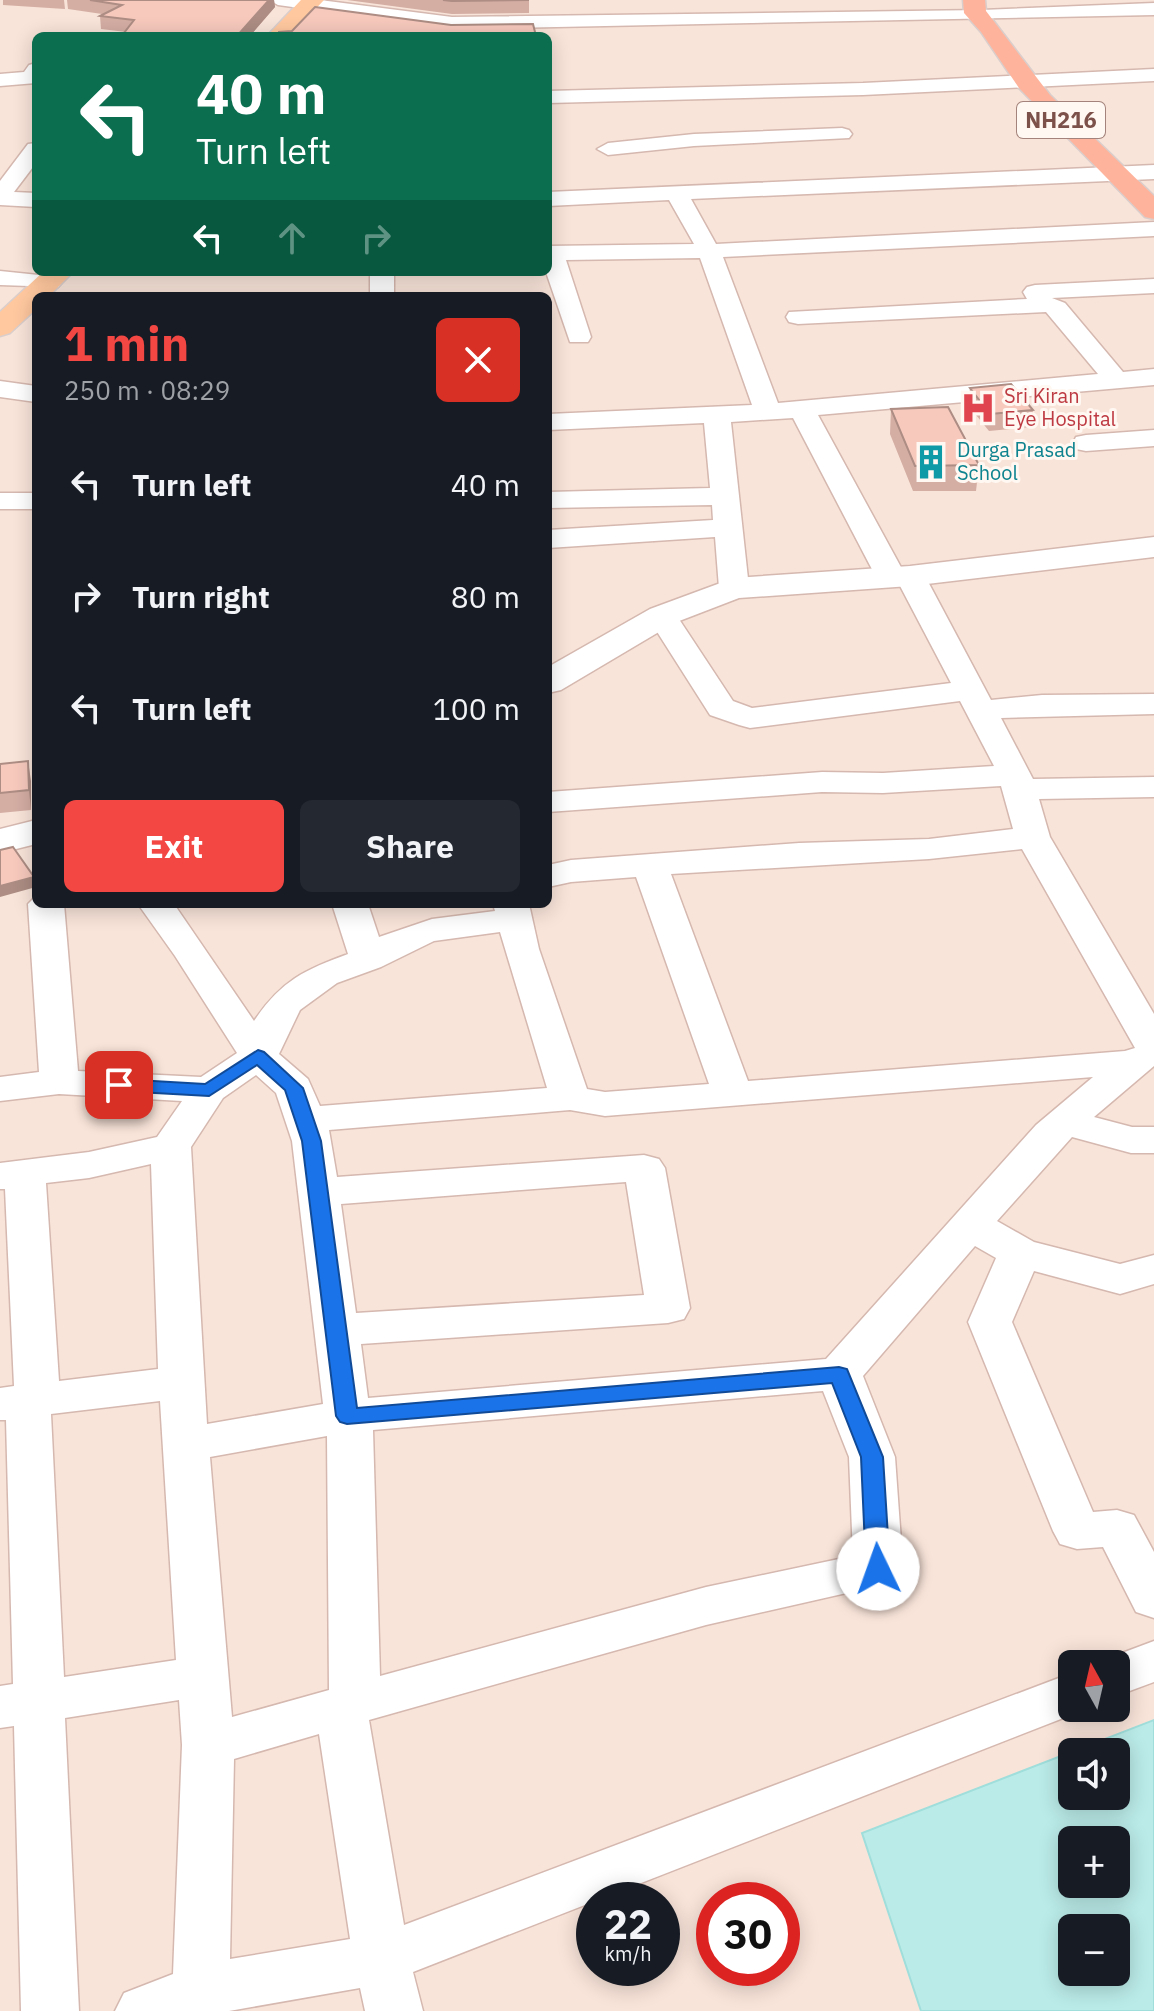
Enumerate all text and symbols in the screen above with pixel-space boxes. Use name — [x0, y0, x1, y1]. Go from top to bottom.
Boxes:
text: 40 m — [196, 57, 326, 129]
icon: left — [64, 64, 168, 168]
road number: NH216 — [1017, 102, 1105, 138]
text: Turn left — [196, 127, 331, 174]
icon: left — [186, 216, 230, 260]
icon: ahead — [270, 216, 314, 260]
icon: right — [354, 216, 398, 260]
text: 1 min — [64, 312, 189, 374]
button: close — [436, 318, 520, 402]
text: 250 m · 08:29 — [64, 373, 230, 407]
place label: Sri Kiran Eye Hospital — [1004, 382, 1116, 432]
hospital icon: Sri Kiran Eye Hospital — [959, 389, 997, 427]
place label: Durga Prasad School — [957, 436, 1076, 486]
building icon: Durga Prasad School — [912, 443, 950, 481]
icon: left — [64, 462, 108, 506]
text: Turn left — [132, 465, 251, 504]
text: 40 m — [451, 465, 520, 504]
icon: right — [64, 574, 108, 618]
text: Turn right — [132, 577, 270, 616]
text: 80 m — [451, 577, 520, 616]
icon: left — [64, 686, 108, 730]
text: Turn left — [132, 689, 251, 728]
text: 100 m — [433, 689, 520, 728]
button: Exit — [64, 800, 284, 892]
button: Share — [300, 800, 520, 892]
pin — [85, 1051, 153, 1119]
icon: arrive — [97, 1063, 141, 1107]
position arrow — [836, 1527, 920, 1611]
north arrow — [1058, 1650, 1130, 1722]
map controls — [1058, 1650, 1130, 1986]
button: sound — [1058, 1738, 1130, 1810]
button: + — [1058, 1826, 1130, 1898]
speed limit sign: 30 — [696, 1882, 800, 1986]
text: 22 — [604, 1898, 652, 1950]
button: − — [1058, 1914, 1130, 1986]
text: km/h — [604, 1940, 652, 1967]

